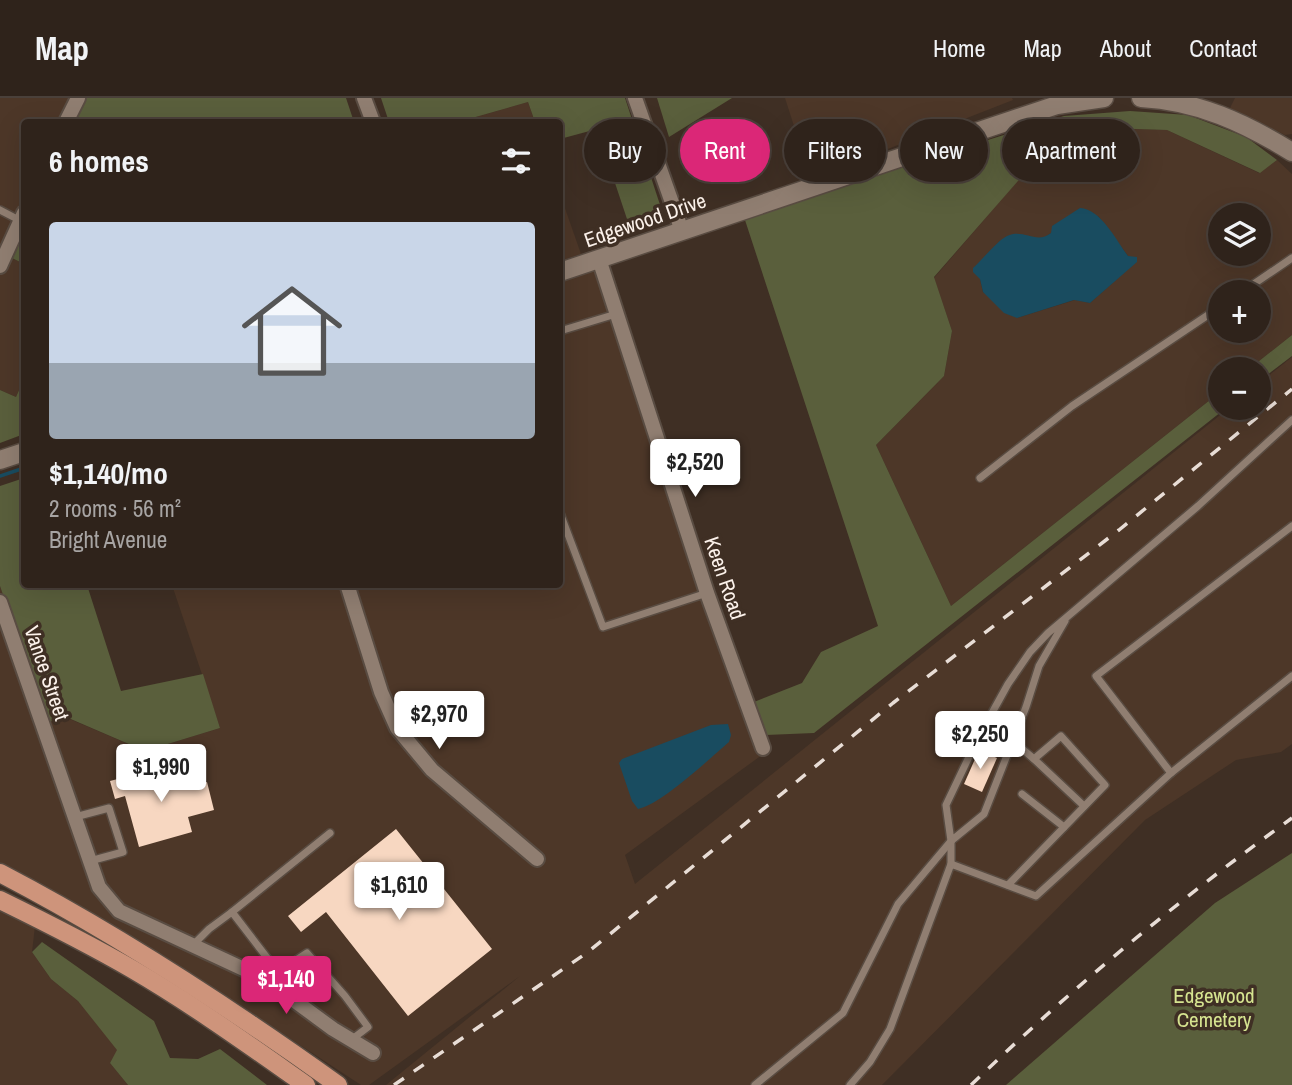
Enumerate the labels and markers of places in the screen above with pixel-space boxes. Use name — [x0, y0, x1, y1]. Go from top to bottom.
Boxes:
pin: $2,520 — [638, 440, 752, 499]
pin: $2,970 — [382, 692, 496, 751]
pin: $2,250 — [923, 712, 1037, 771]
pin: $1,990 — [104, 744, 218, 804]
pin: $1,610 — [342, 862, 456, 922]
pin: $1,140 — [229, 956, 343, 1016]

